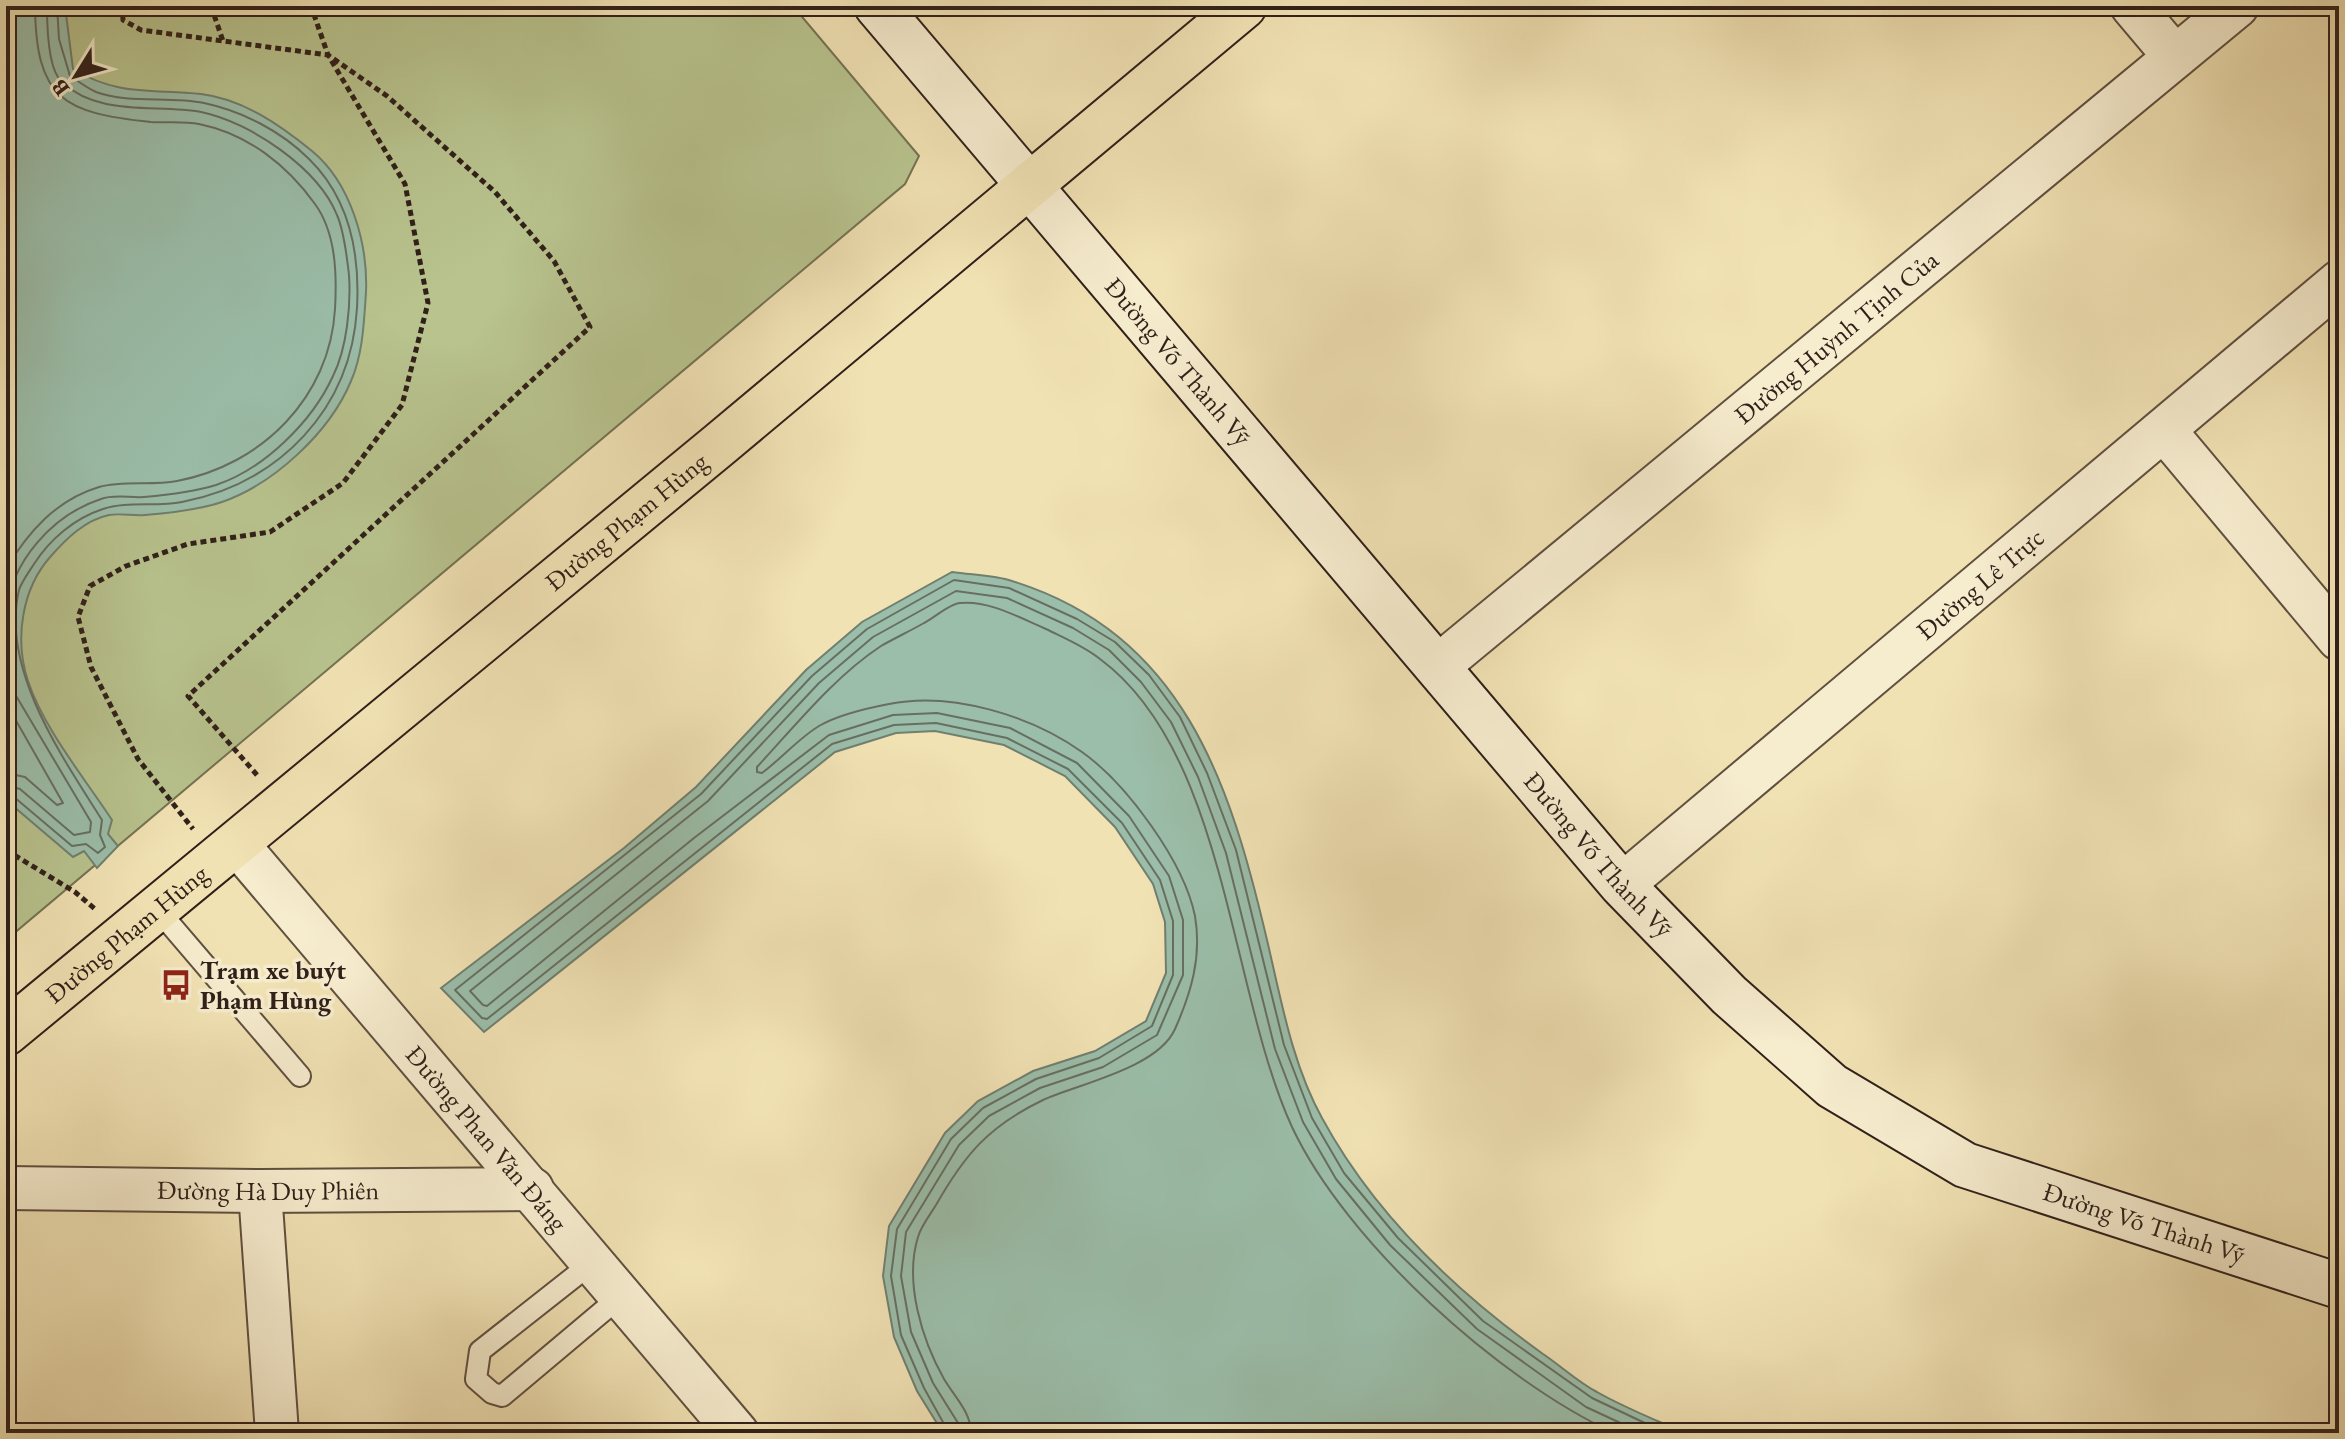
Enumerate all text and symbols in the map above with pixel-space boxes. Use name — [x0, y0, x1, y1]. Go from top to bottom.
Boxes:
north arrow — [36, 36, 116, 116]
text: B — [45, 73, 76, 102]
street label: Đường Huỳnh Tịnh Của — [1727, 242, 1946, 431]
street label: Đường Võ Thành Vỹ — [1097, 270, 1260, 453]
street label: Đường Phạm Hùng — [538, 444, 715, 599]
street label: Đường Lê Trực — [1909, 520, 2051, 647]
street label: Đường Võ Thành Vỹ — [1516, 765, 1681, 945]
street label: Đường Phạm Hùng — [38, 856, 215, 1011]
place label: Trạm xe buýt Phạm Hùng — [200, 953, 346, 1017]
bus stop icon: Trạm xe buýt Phạm Hùng — [159, 968, 193, 1002]
street label: Đường Phan Văn Đáng — [398, 1038, 576, 1239]
street label: Đường Hà Duy Phiên — [157, 1173, 379, 1208]
street label: Đường Võ Thành Vỹ — [2039, 1174, 2250, 1272]

